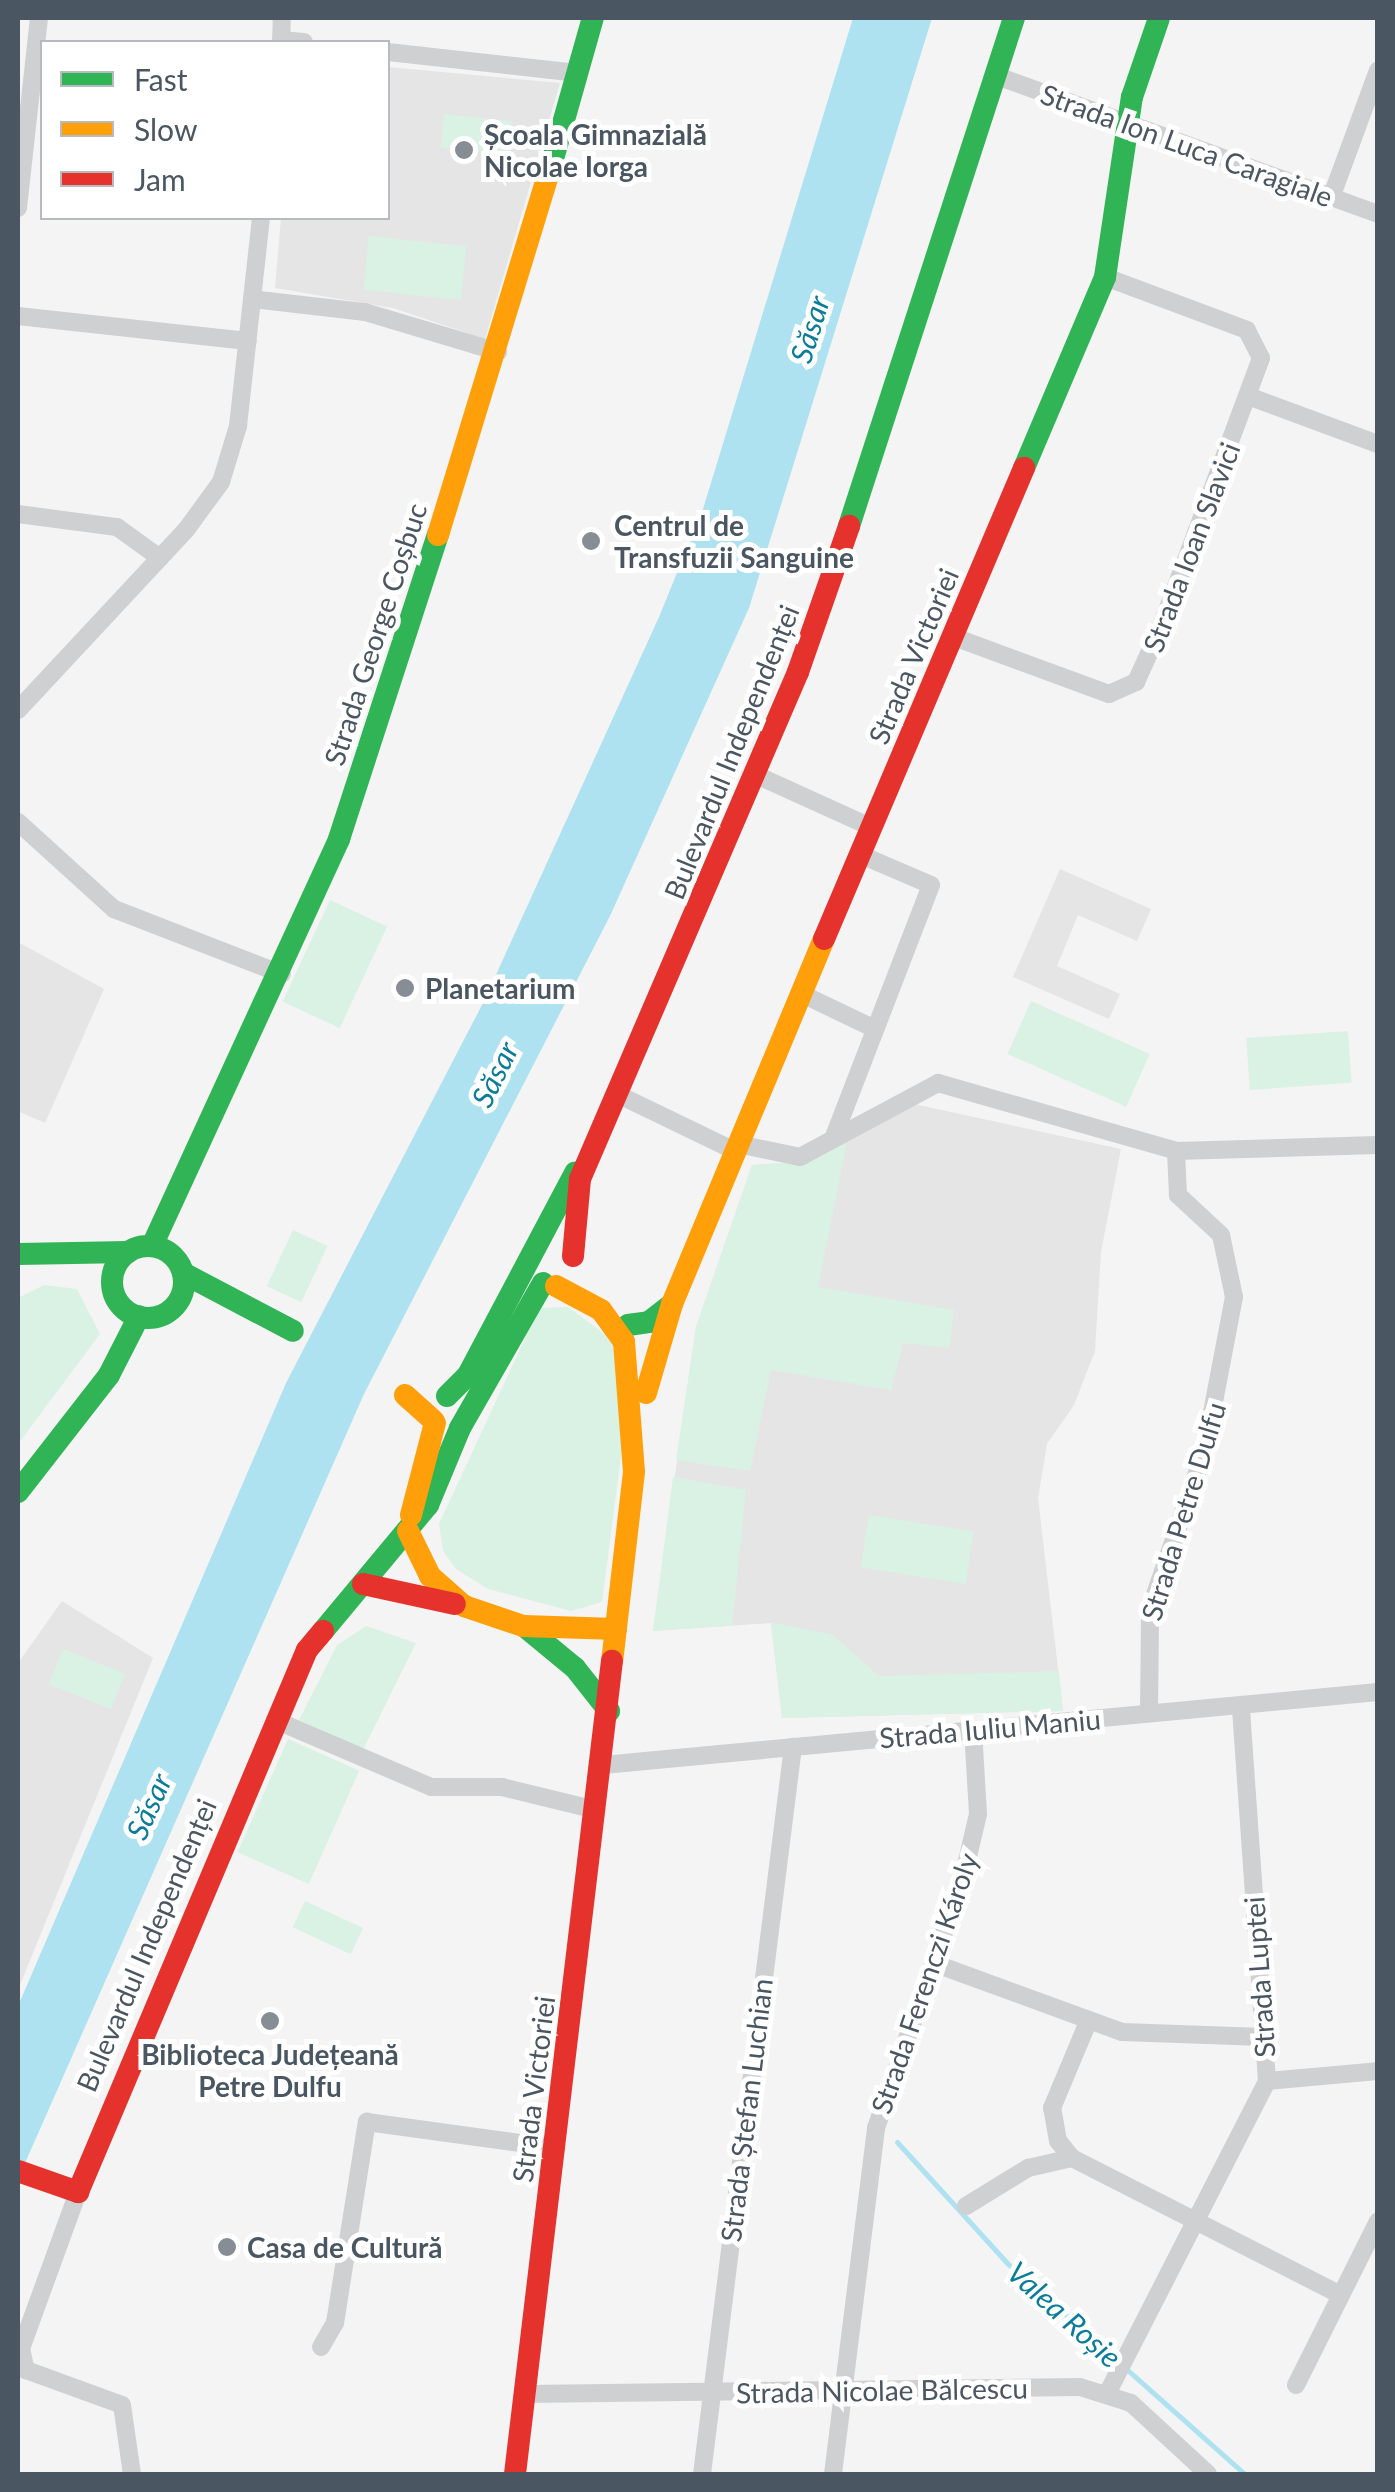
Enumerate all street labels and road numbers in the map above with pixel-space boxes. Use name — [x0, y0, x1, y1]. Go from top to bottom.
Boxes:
street label: Strada Ion Luca Caragiale — [1037, 77, 1337, 213]
street label: Strada Ioan Slavici — [1136, 438, 1246, 656]
street label: Strada George Coșbuc — [317, 499, 433, 769]
street label: Strada Victoriei — [861, 563, 965, 749]
street label: Bulevardul Independenței — [657, 600, 805, 904]
street label: Strada Petre Dulfu — [1134, 1398, 1232, 1624]
street label: Strada Iuliu Maniu — [878, 1702, 1102, 1754]
street label: Bulevardul Independenței — [69, 1794, 223, 2096]
street label: Strada Ferenczi Károly — [864, 1848, 984, 2118]
street label: Strada Luptei — [1237, 1895, 1281, 2059]
street label: Strada Ștefan Luchian — [713, 1976, 779, 2244]
street label: Strada Victoriei — [505, 1993, 561, 2185]
street label: Strada Nicolae Bălcescu — [736, 2371, 1028, 2409]

